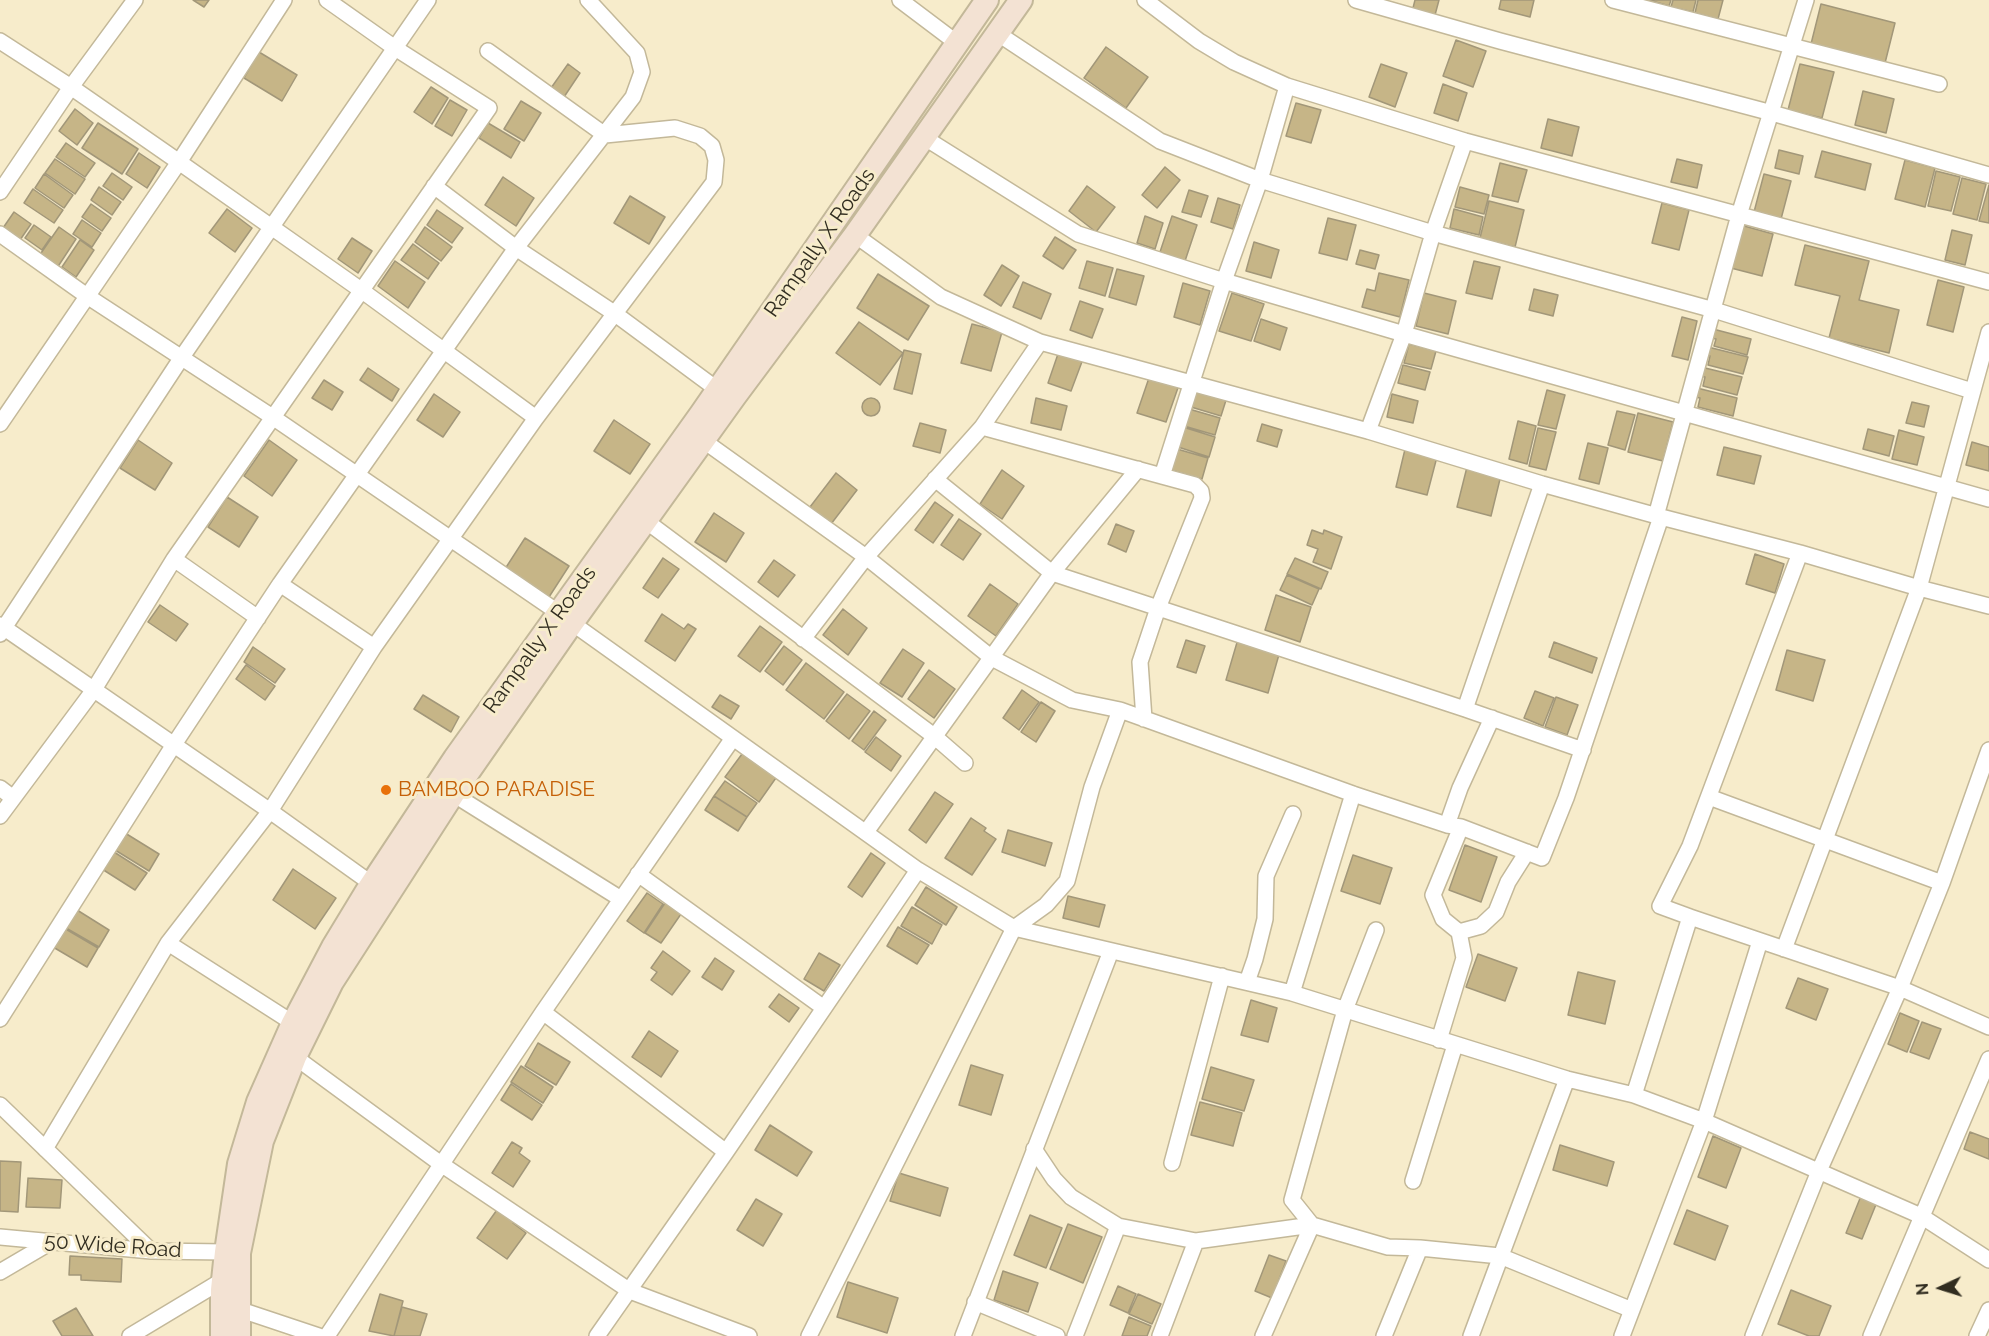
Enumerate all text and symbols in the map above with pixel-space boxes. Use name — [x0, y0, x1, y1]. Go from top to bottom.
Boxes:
street label: Rampally X Roads — [759, 164, 881, 322]
street label: Rampally X Roads — [478, 562, 602, 718]
place label: BAMBOO PARADISE — [398, 777, 595, 803]
marker: BAMBOO PARADISE — [379, 783, 393, 797]
street label: 50 Wide Road — [44, 1229, 182, 1263]
north arrow — [1911, 1258, 1971, 1318]
text: N — [1913, 1283, 1932, 1296]

